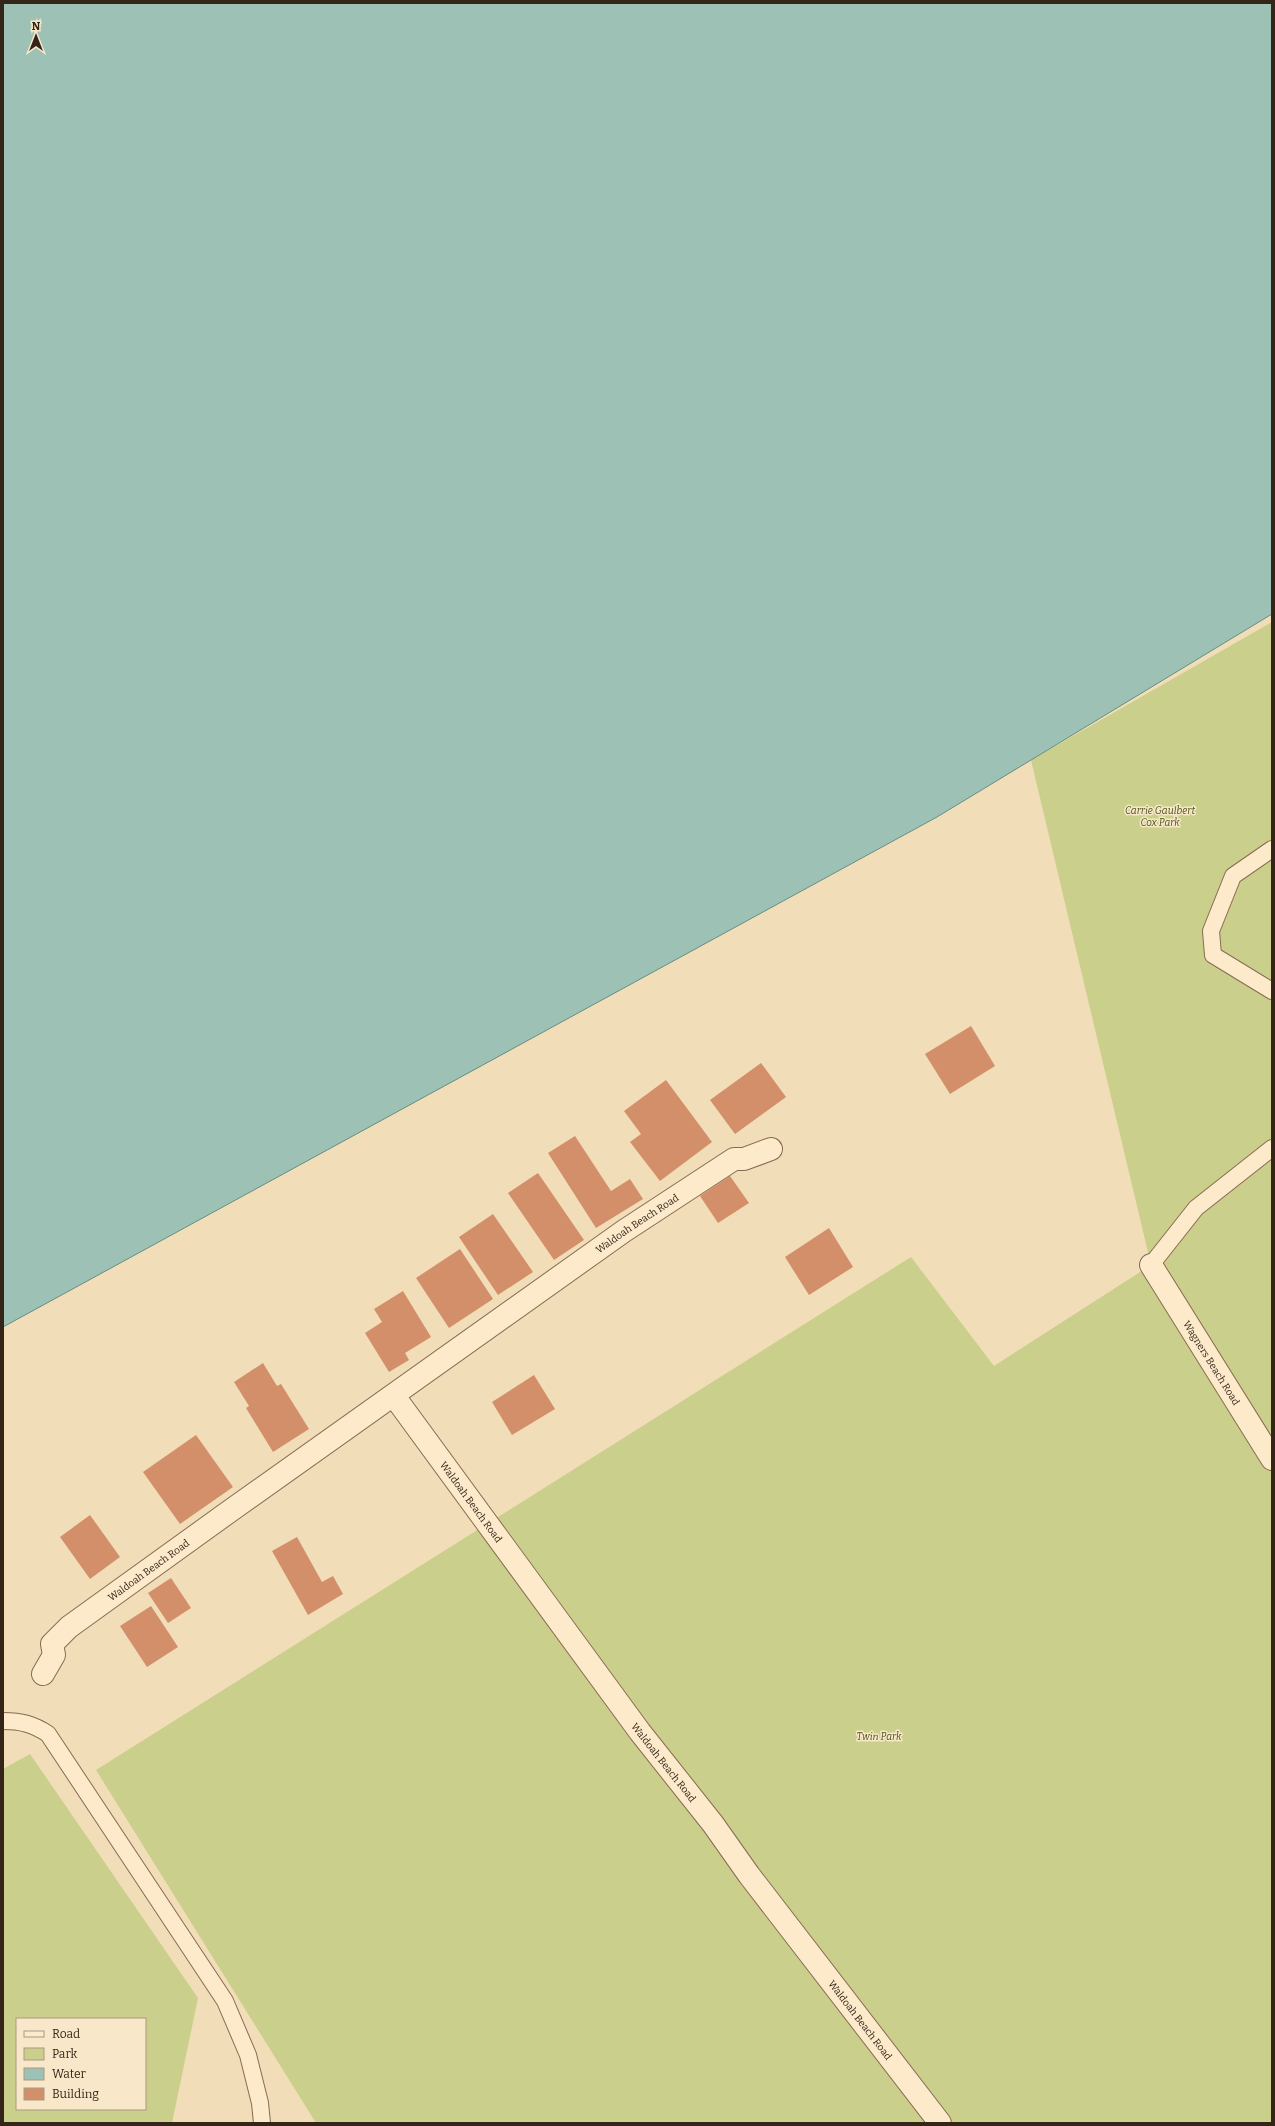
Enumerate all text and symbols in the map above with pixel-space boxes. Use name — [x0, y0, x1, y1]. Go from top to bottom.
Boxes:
north arrow — [16, 16, 56, 56]
text: N — [32, 20, 41, 33]
park label: Carrie Gaulbert Cox Park — [1125, 805, 1195, 829]
street label: Waldoah Beach Road — [594, 1192, 681, 1256]
street label: Wagners Beach Road — [1180, 1319, 1242, 1408]
street label: Waldoah Beach Road — [437, 1460, 504, 1545]
street label: Waldoah Beach Road — [106, 1537, 192, 1604]
street label: Waldoah Beach Road — [628, 1721, 698, 1805]
park label: Twin Park — [857, 1731, 902, 1743]
street label: Waldoah Beach Road — [825, 1978, 894, 2063]
legend — [16, 2018, 146, 2110]
text: Road — [52, 2027, 80, 2041]
text: Park — [52, 2047, 78, 2061]
text: Water — [52, 2067, 87, 2081]
text: Building — [52, 2087, 99, 2101]

